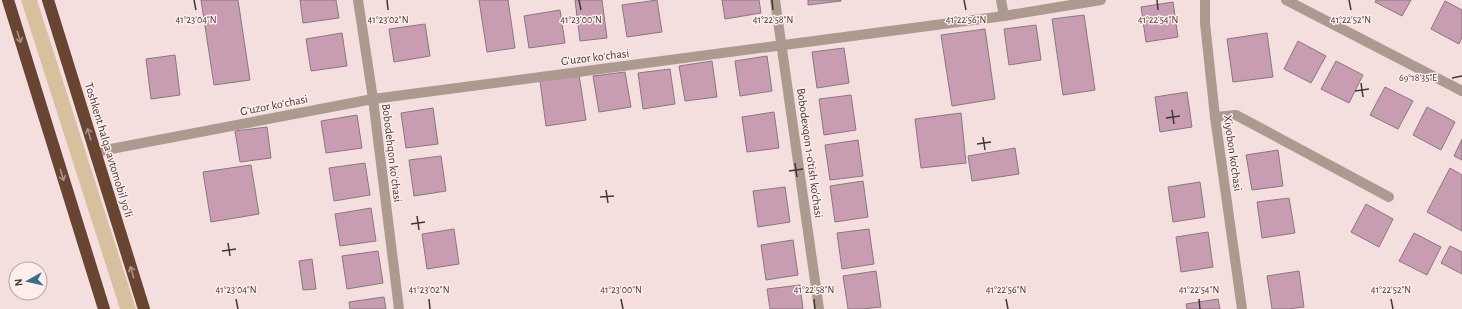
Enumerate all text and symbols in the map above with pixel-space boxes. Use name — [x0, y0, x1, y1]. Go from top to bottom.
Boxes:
text: 41°23'04"N — [175, 15, 217, 25]
text: 41°23'02"N — [368, 15, 408, 25]
text: 41°23'00"N — [560, 15, 602, 25]
text: 41°22'58"N — [753, 15, 793, 25]
text: 41°22'56"N — [946, 15, 986, 25]
text: 41°22'54"N — [1138, 15, 1178, 25]
text: 41°22'52"N — [1331, 15, 1371, 25]
one-way arrow — [16, 31, 23, 44]
street label: Gʻuzor koʻchasi — [560, 47, 630, 67]
text: 69°18'35"E — [1399, 73, 1437, 83]
street label: Toshkent halqa avtomobil yo'li — [82, 81, 135, 219]
street label: Bobodexqon 1-o'tish ko'chasi — [795, 87, 825, 219]
street label: Gʻuzor koʻchasi — [239, 93, 309, 117]
street label: Bobodehqon koʻchasi — [380, 103, 404, 203]
street label: Xiyobon ko'chasi — [1221, 114, 1244, 192]
one-way arrow — [85, 128, 92, 141]
one-way arrow — [58, 169, 66, 181]
north arrow — [8, 261, 48, 301]
one-way arrow — [128, 265, 135, 278]
text: N — [13, 278, 25, 287]
text: 41°23'04"N — [215, 285, 257, 295]
text: 41°23'02"N — [409, 285, 449, 295]
text: 41°23'00"N — [600, 285, 642, 295]
text: 41°22'58"N — [794, 285, 834, 295]
text: 41°22'56"N — [986, 285, 1026, 295]
text: 41°22'54"N — [1179, 285, 1219, 295]
text: 41°22'52"N — [1371, 285, 1411, 295]

